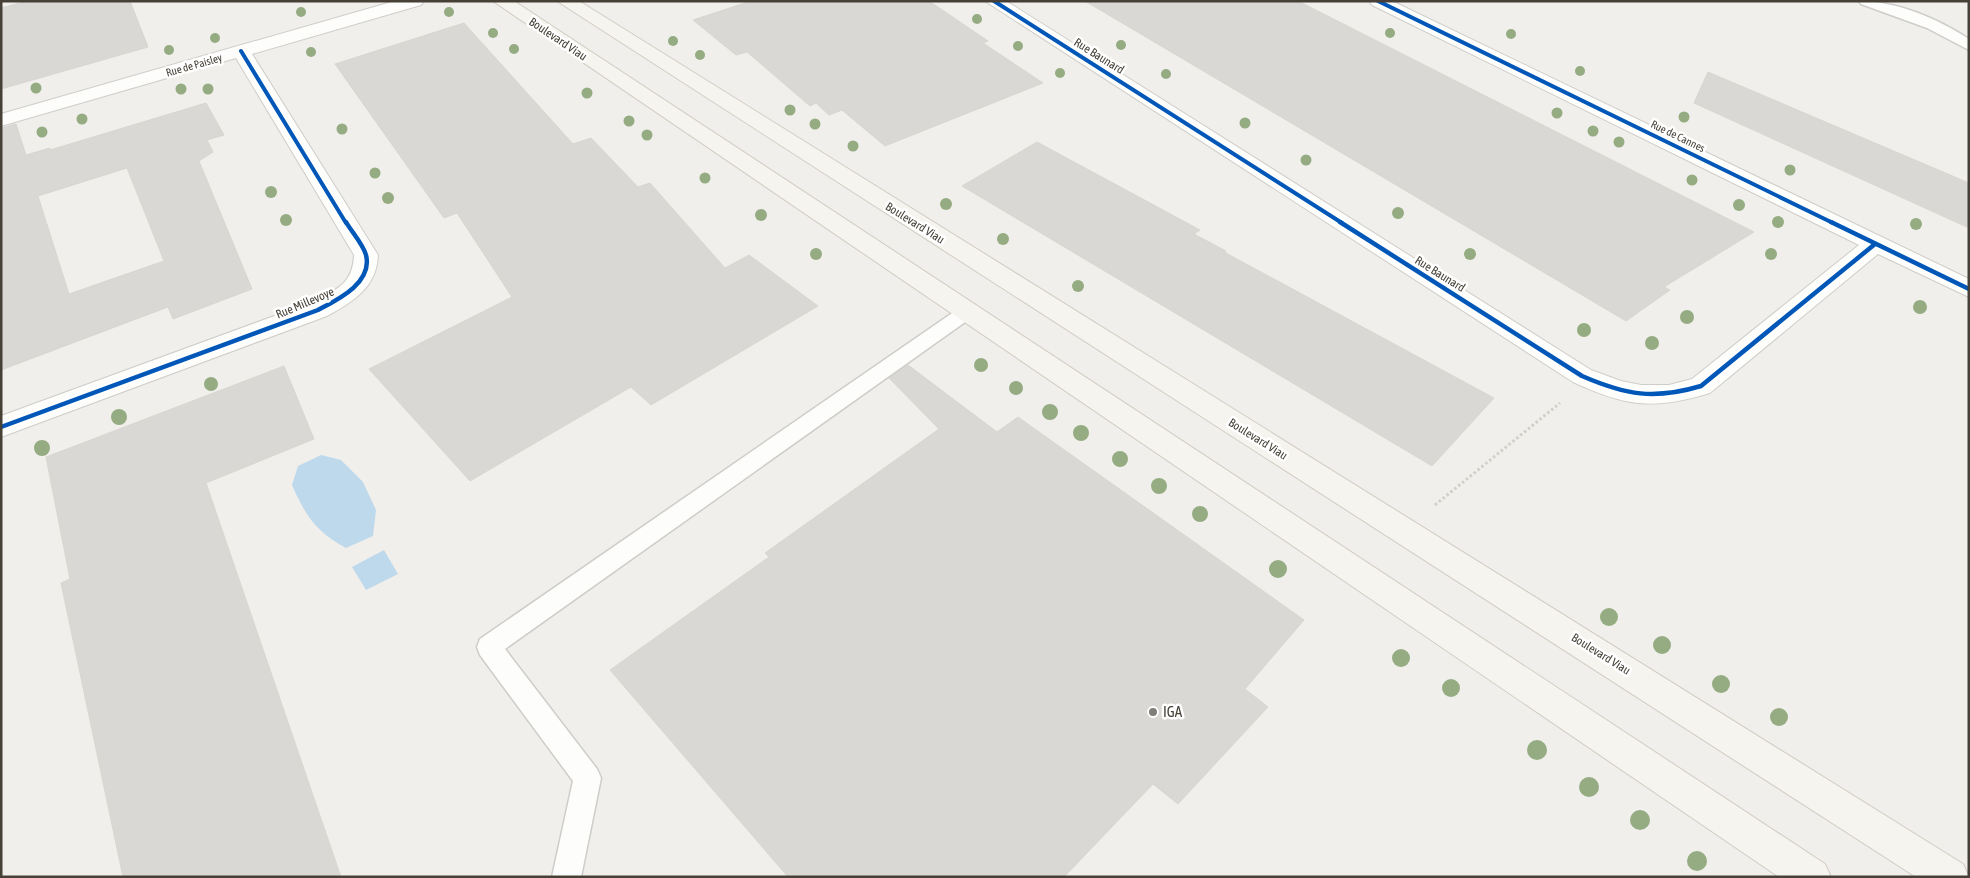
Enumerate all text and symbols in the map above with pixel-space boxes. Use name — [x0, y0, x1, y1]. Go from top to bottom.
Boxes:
street label: Boulevard Viau — [526, 15, 590, 64]
street label: Rue Baunard — [1071, 35, 1127, 77]
street label: Rue de Paisley — [164, 51, 224, 79]
street label: Rue de Cannes — [1649, 118, 1707, 154]
street label: Boulevard Viau — [883, 199, 947, 247]
street label: Rue Baunard — [1412, 253, 1468, 295]
street label: Rue Millevoye — [274, 284, 336, 322]
street label: Boulevard Viau — [1226, 415, 1290, 463]
street label: Boulevard Viau — [1569, 630, 1633, 678]
place label: IGA — [1163, 703, 1183, 720]
marker: IGA — [1147, 706, 1159, 718]

